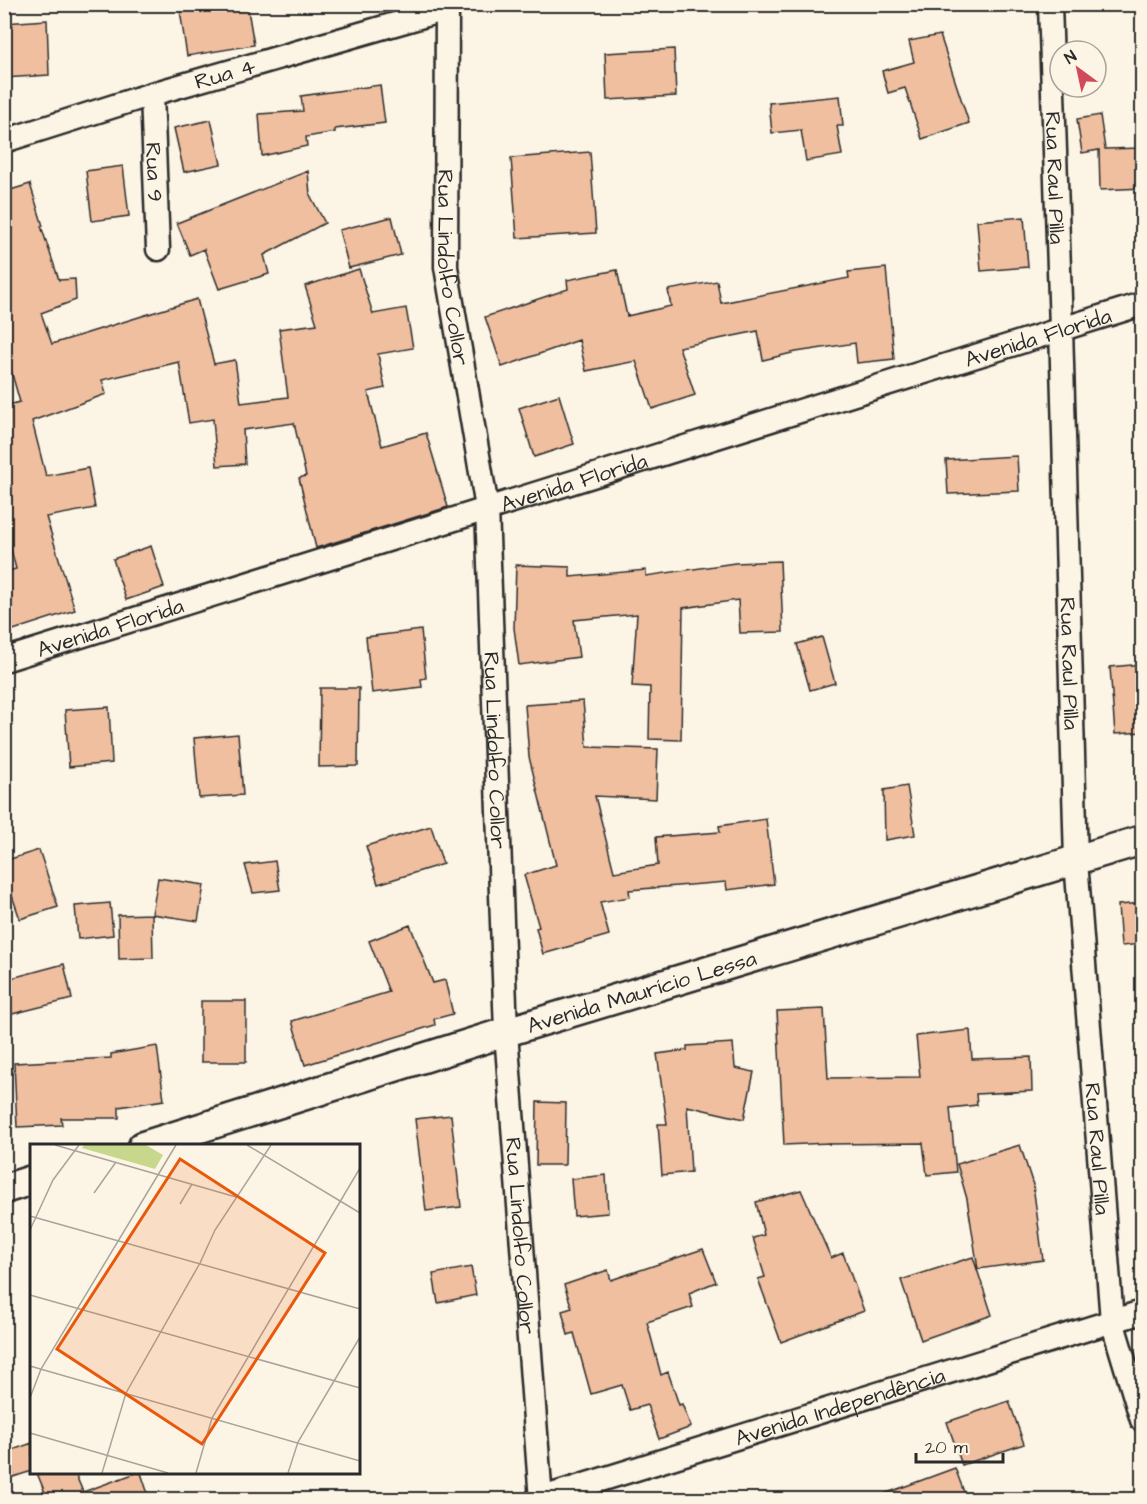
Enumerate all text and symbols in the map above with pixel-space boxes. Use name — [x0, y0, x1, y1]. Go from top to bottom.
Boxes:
north arrow — [1048, 39, 1108, 99]
text: N — [1060, 45, 1081, 69]
street label: Rua 4 — [191, 51, 259, 98]
street label: Rua Raul Pilla — [1037, 111, 1072, 245]
street label: Rua 9 — [137, 142, 170, 202]
street label: Rua Lindolfo Collor — [429, 169, 477, 368]
street label: Avenida Florida — [961, 301, 1115, 376]
street label: Avenida Florida — [497, 446, 651, 521]
street label: Avenida Florida — [33, 591, 188, 666]
street label: Rua Raul Pilla — [1052, 597, 1086, 730]
street label: Rua Lindolfo Collor — [475, 651, 513, 850]
street label: Avenida Maurício Lessa — [524, 943, 760, 1042]
street label: Rua Raul Pilla — [1076, 1081, 1118, 1216]
street label: Rua Lindolfo Collor — [497, 1136, 543, 1335]
inset map — [30, 1144, 360, 1474]
street label: Avenida Independência — [731, 1360, 949, 1454]
scale bar — [916, 1426, 1003, 1464]
text: 20 m — [925, 1435, 968, 1460]

